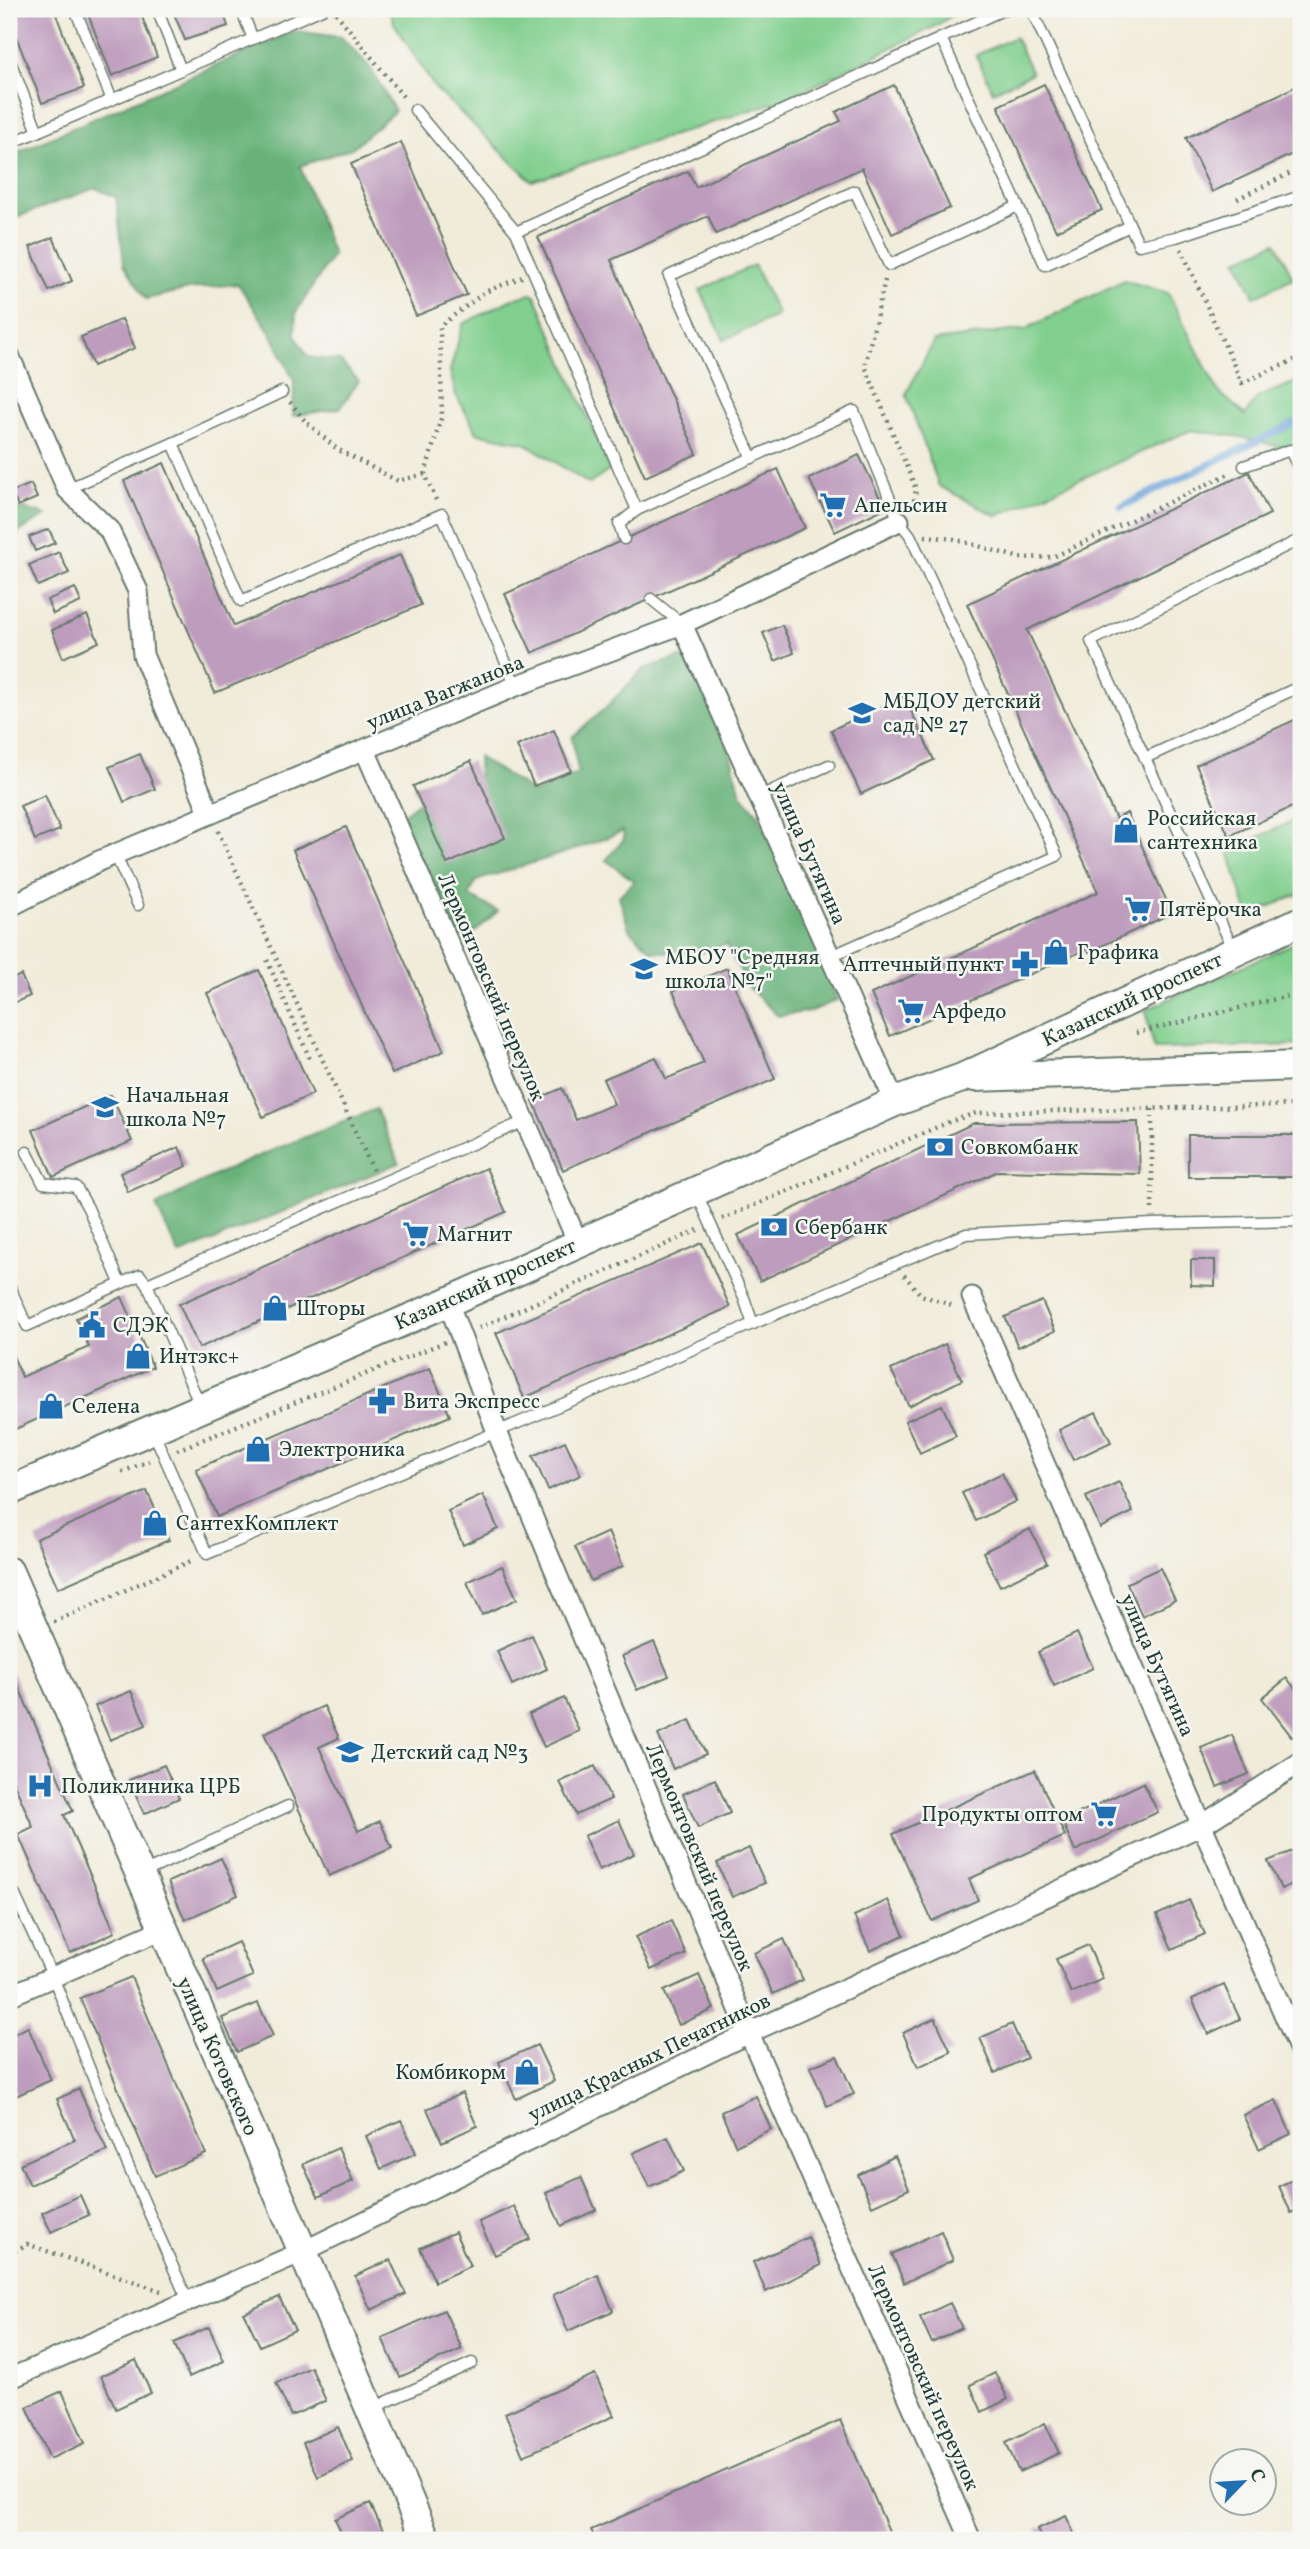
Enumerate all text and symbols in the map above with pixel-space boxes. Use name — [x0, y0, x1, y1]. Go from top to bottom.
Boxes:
supermarket icon: Апельсин — [818, 490, 848, 520]
place label: Апельсин — [854, 492, 948, 521]
street label: улица Вагжанова — [362, 649, 529, 738]
place label: МБДОУ детский сад № 27 — [883, 688, 1041, 741]
school or university icon: МБДОУ детский сад № 27 — [847, 698, 877, 728]
street label: улица Бутягина — [764, 777, 853, 930]
place label: Российская сантехника — [1147, 805, 1258, 858]
shop icon: Российская сантехника — [1111, 815, 1141, 845]
street label: Лермонтовский переулок — [429, 869, 552, 1106]
supermarket icon: Пятёрочка — [1123, 894, 1153, 924]
place label: Пятёрочка — [1159, 896, 1262, 925]
shop icon: Графика — [1041, 937, 1071, 967]
place label: Графика — [1077, 939, 1160, 968]
place label: МБОУ "Средняя школа №7" — [665, 944, 820, 997]
street label: Казанский проспект — [1038, 946, 1228, 1055]
pharmacy icon: Аптечный пункт — [1010, 949, 1040, 979]
place label: Аптечный пункт — [843, 951, 1004, 980]
school or university icon: МБОУ "Средняя школа №7" — [629, 954, 659, 984]
supermarket icon: Арфедо — [896, 996, 926, 1026]
place label: Арфедо — [932, 998, 1007, 1027]
place label: Начальная школа №7 — [126, 1082, 229, 1135]
school or university icon: Начальная школа №7 — [90, 1092, 120, 1122]
bank icon: Совкомбанк — [925, 1132, 955, 1162]
place label: Совкомбанк — [961, 1134, 1078, 1163]
bank icon: Сбербанк — [759, 1212, 789, 1242]
place label: Сбербанк — [795, 1214, 887, 1243]
supermarket icon: Магнит — [401, 1219, 431, 1249]
place label: Магнит — [437, 1221, 513, 1250]
street label: Казанский проспект — [390, 1232, 581, 1338]
shop icon: Шторы — [260, 1293, 290, 1323]
place label: Шторы — [296, 1295, 365, 1324]
public building icon: СДЭК — [77, 1310, 107, 1340]
place label: СДЭК — [113, 1312, 169, 1341]
shop icon: Интэкс+ — [123, 1341, 153, 1371]
place label: Интэкс+ — [159, 1343, 239, 1372]
pharmacy icon: Вита Экспресс — [367, 1386, 397, 1416]
place label: Вита Экспресс — [403, 1388, 540, 1417]
shop icon: Селена — [36, 1391, 66, 1421]
place label: Селена — [72, 1393, 140, 1422]
shop icon: Электроника — [243, 1434, 273, 1464]
place label: Электроника — [279, 1436, 405, 1465]
shop icon: СантехКомплект — [140, 1508, 170, 1538]
place label: СантехКомплект — [176, 1510, 339, 1539]
street label: улица Бутягина — [1112, 1589, 1201, 1742]
school or university icon: Детский сад №3 — [335, 1737, 365, 1767]
place label: Детский сад №3 — [371, 1739, 528, 1768]
street label: Лермонтовский переулок — [637, 1739, 760, 1976]
hospital icon: Поликлиника ЦРБ — [25, 1771, 55, 1801]
place label: Поликлиника ЦРБ — [61, 1773, 241, 1802]
supermarket icon: Продукты оптом — [1089, 1799, 1119, 1829]
place label: Продукты оптом — [921, 1801, 1083, 1830]
street label: улица Котовского — [169, 1973, 265, 2141]
street label: улица Красных Печатников — [523, 1987, 776, 2130]
shop icon: Комбикорм — [512, 2057, 542, 2087]
place label: Комбикорм — [395, 2059, 506, 2088]
street label: Лермонтовский переулок — [859, 2260, 986, 2496]
north arrow — [1208, 2448, 1278, 2518]
text: С — [1242, 2465, 1271, 2487]

